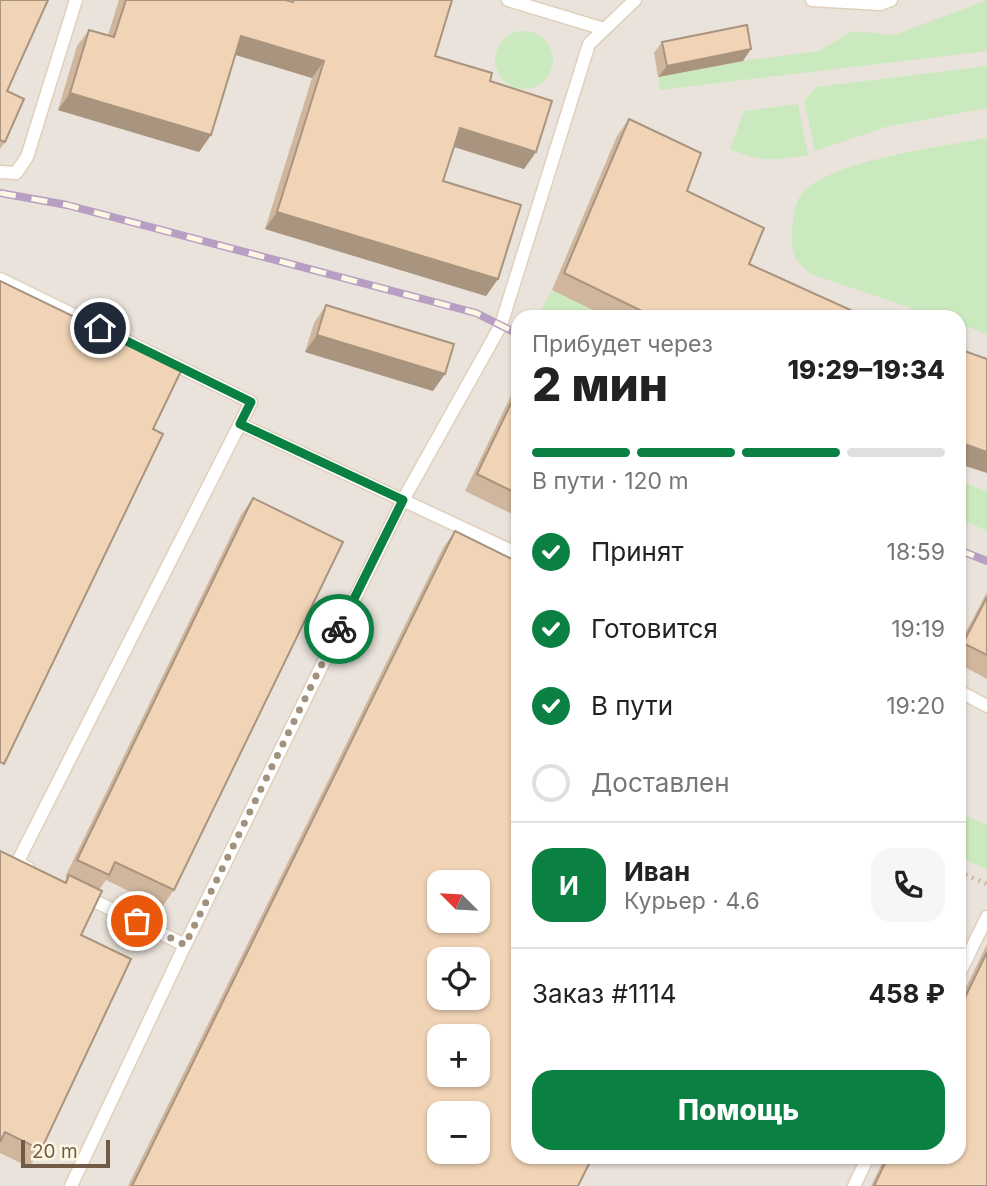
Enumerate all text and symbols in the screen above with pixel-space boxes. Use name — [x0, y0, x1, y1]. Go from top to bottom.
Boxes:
pin — [70, 298, 130, 358]
icon: home — [81, 309, 119, 347]
text: Прибудет через — [532, 330, 713, 358]
text: 19:29–19:34 — [788, 354, 945, 385]
text: 2 мин — [532, 356, 668, 412]
text: В пути · 120 m — [532, 467, 689, 495]
icon: check — [532, 533, 570, 571]
text: Принят — [591, 536, 684, 567]
text: 18:59 — [887, 538, 945, 566]
courier — [304, 594, 374, 664]
icon: bike — [320, 610, 358, 648]
icon: check — [532, 610, 570, 648]
text: Готовится — [591, 613, 718, 644]
text: 19:19 — [891, 615, 945, 643]
icon: check — [532, 687, 570, 725]
text: В пути — [591, 690, 673, 721]
text: 19:20 — [886, 692, 945, 720]
text: Доставлен — [591, 767, 730, 798]
button: phone — [871, 848, 945, 922]
text: Иван — [624, 856, 690, 887]
north arrow — [427, 870, 490, 933]
map controls — [427, 870, 490, 1164]
text: И — [559, 870, 579, 901]
text: Курьер · 4.6 — [624, 887, 760, 915]
pin — [107, 891, 167, 951]
icon: bag — [118, 902, 156, 940]
button: locate — [427, 947, 490, 1010]
text: Заказ #1114 — [532, 978, 677, 1009]
text: 458 ₽ — [868, 978, 945, 1009]
button: + — [427, 1024, 490, 1087]
button: Помощь — [532, 1070, 945, 1150]
button: − — [427, 1101, 490, 1164]
scale bar — [21, 1137, 110, 1169]
text: 20 m — [32, 1140, 78, 1163]

